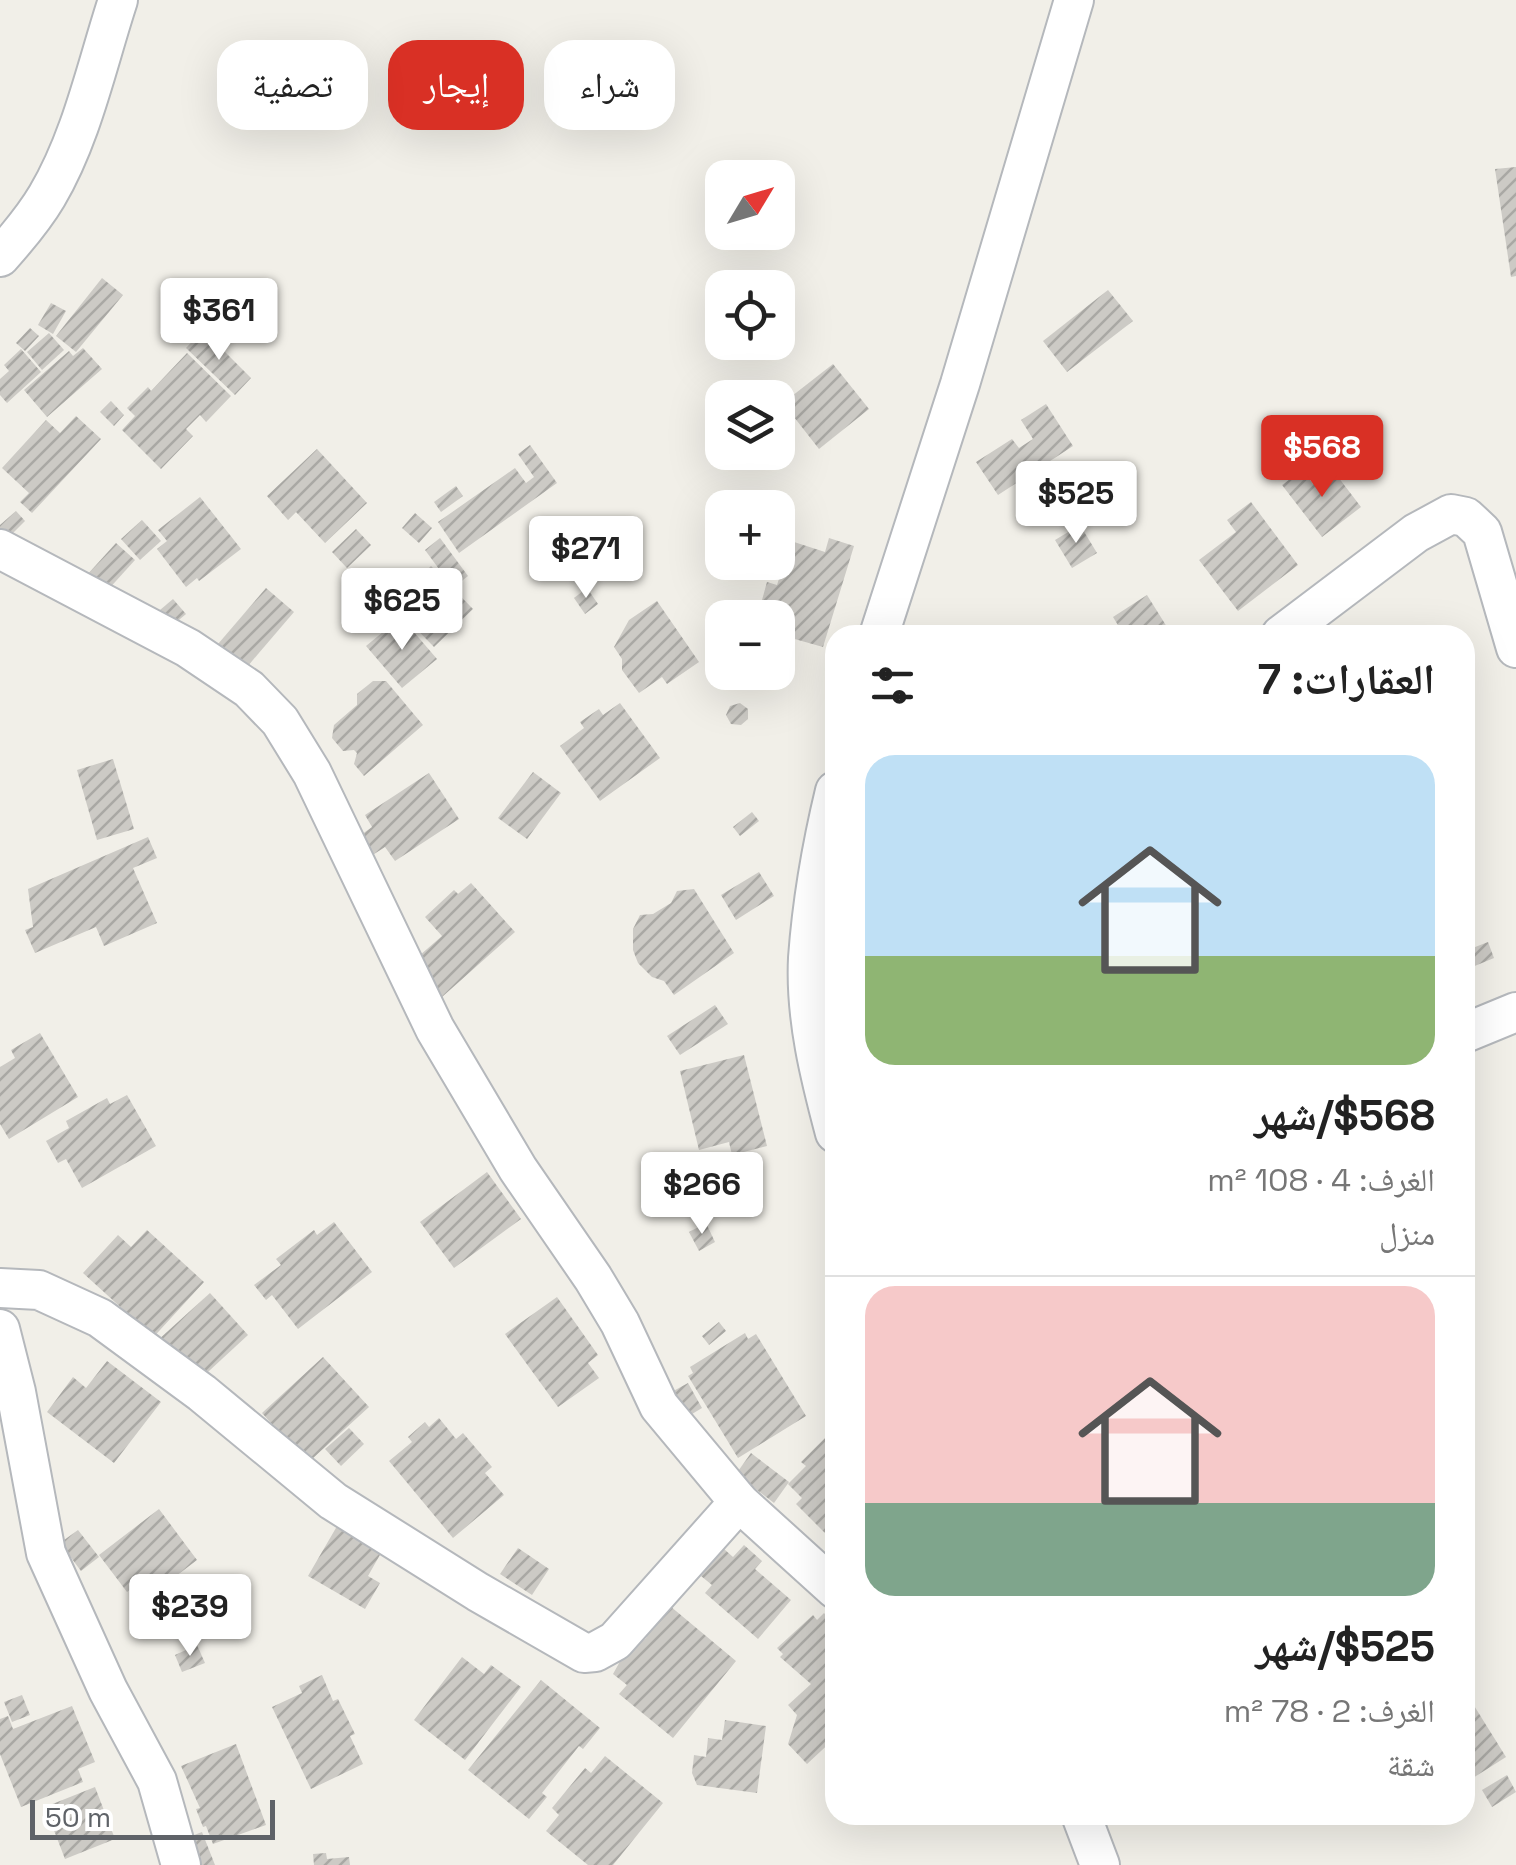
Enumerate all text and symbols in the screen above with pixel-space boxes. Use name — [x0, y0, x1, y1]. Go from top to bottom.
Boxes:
chip: تصفية — [217, 40, 368, 130]
chip: إيجار — [388, 40, 524, 130]
chip: شراء — [544, 40, 675, 130]
north arrow — [705, 160, 795, 250]
map controls — [705, 160, 795, 690]
button: locate — [705, 270, 795, 360]
pin: $361 — [160, 278, 278, 363]
text: $361 — [183, 290, 255, 330]
button: layers — [705, 380, 795, 470]
pin: $568 — [1263, 415, 1381, 500]
text: $568 — [1283, 427, 1361, 467]
pin: $525 — [1017, 461, 1135, 546]
text: $525 — [1038, 473, 1114, 513]
button: + — [705, 490, 795, 580]
pin: $271 — [527, 516, 645, 601]
text: $271 — [551, 528, 621, 568]
pin: $625 — [343, 568, 461, 653]
text: $625 — [363, 580, 441, 620]
button: − — [705, 600, 795, 690]
text: العقارات: 7 — [1258, 653, 1435, 706]
icon: filters — [865, 658, 920, 713]
icon: home — [1060, 820, 1240, 1000]
text: $568/شهر — [1254, 1089, 1435, 1142]
pin: $266 — [643, 1152, 761, 1237]
text: الغرف: 4 · 108 m² — [1207, 1160, 1435, 1200]
text: $266 — [663, 1164, 741, 1204]
text: منزل — [1379, 1214, 1435, 1254]
icon: home — [1060, 1351, 1240, 1531]
pin: $239 — [131, 1574, 249, 1659]
text: $239 — [151, 1586, 229, 1626]
text: $525/شهر — [1256, 1620, 1435, 1673]
text: الغرف: 2 · 78 m² — [1224, 1691, 1435, 1731]
text: شقة — [1387, 1745, 1435, 1785]
scale bar — [30, 1795, 275, 1840]
text: 50 m — [45, 1799, 111, 1835]

